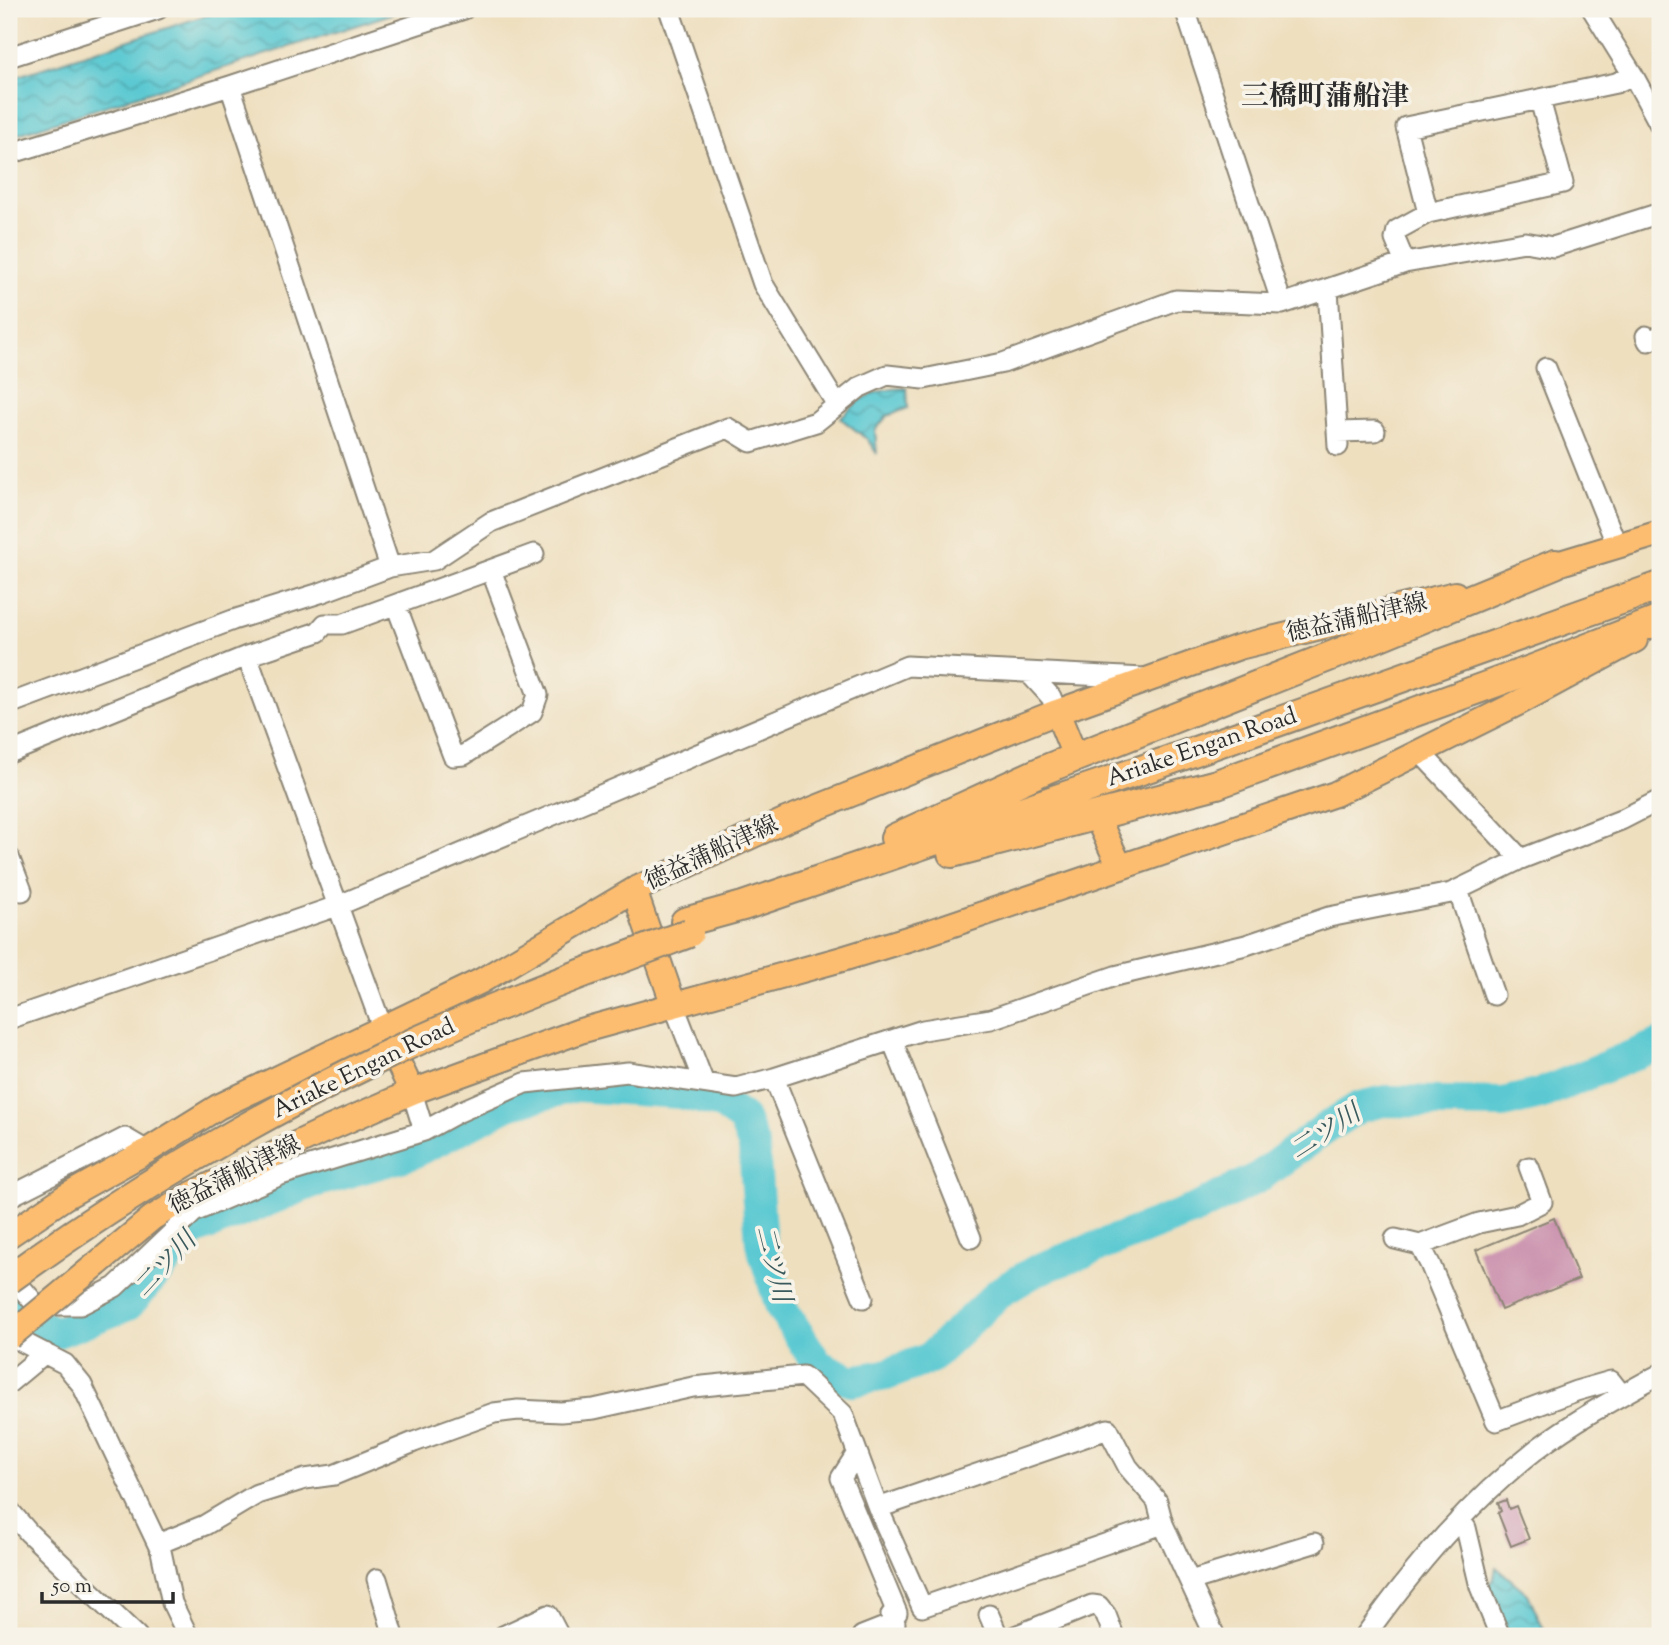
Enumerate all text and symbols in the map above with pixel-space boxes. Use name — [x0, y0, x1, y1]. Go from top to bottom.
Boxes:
district label: 三橋町蒲船津 — [1241, 78, 1409, 118]
street label: 徳益蒲船津線 — [1283, 586, 1431, 652]
street label: Ariake Engan Road — [1102, 699, 1302, 797]
street label: 徳益蒲船津線 — [640, 808, 784, 900]
street label: Ariake Engan Road — [267, 1010, 461, 1128]
water label: 二ツ川 — [1283, 1095, 1371, 1170]
street label: 徳益蒲船津線 — [163, 1128, 307, 1224]
water label: 二ツ川 — [126, 1222, 208, 1306]
water label: 二ツ川 — [745, 1222, 800, 1309]
scale bar — [42, 1561, 173, 1605]
text: 50 m — [51, 1572, 92, 1602]

